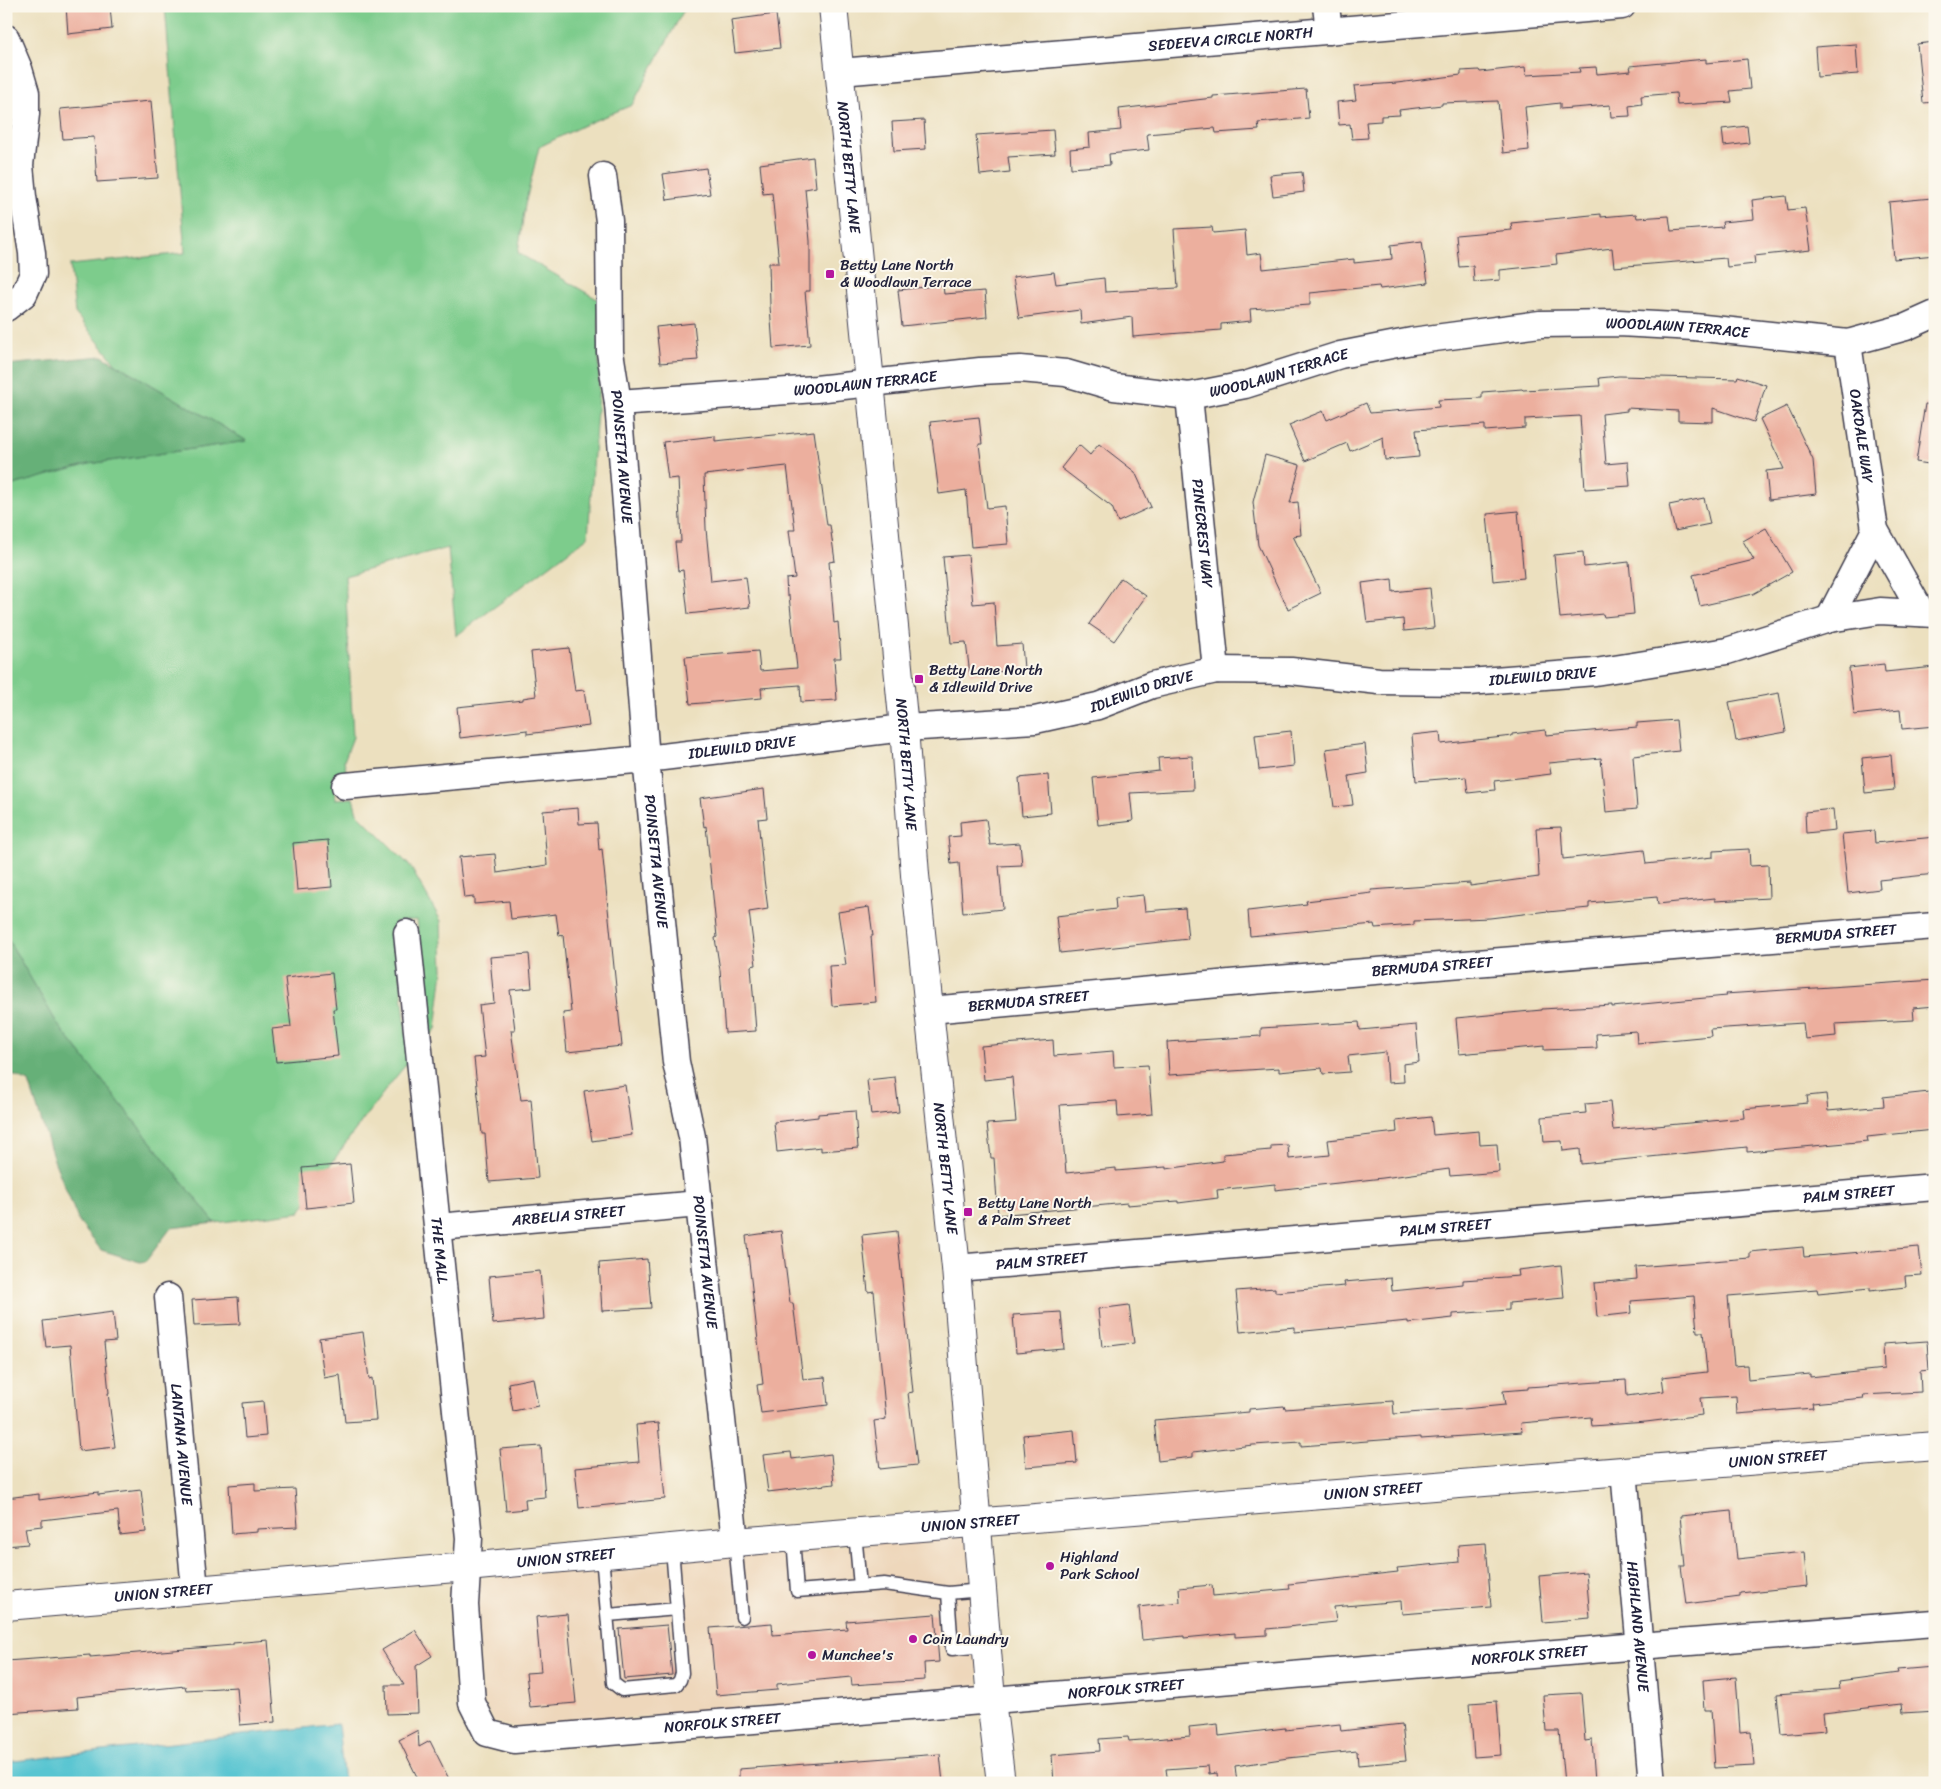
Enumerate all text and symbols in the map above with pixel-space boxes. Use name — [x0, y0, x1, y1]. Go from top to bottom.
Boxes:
street label: SEDEEVA CIRCLE NORTH — [1147, 19, 1315, 59]
street label: NORTH BETTY LANE — [829, 100, 868, 236]
place label: Betty Lane North & Woodlawn Terrace — [840, 252, 972, 295]
marker: Betty Lane North & Woodlawn Terrace — [824, 268, 836, 280]
street label: WOODLAWN TERRACE — [1606, 310, 1752, 346]
street label: WOODLAWN TERRACE — [1207, 340, 1352, 405]
street label: WOODLAWN TERRACE — [793, 363, 940, 404]
street label: OAKDALE WAY — [1842, 387, 1881, 486]
street label: POINSETTA AVENUE — [603, 388, 641, 526]
street label: PINECREST WAY — [1184, 477, 1221, 590]
place label: Betty Lane North & Idlewild Drive — [929, 657, 1043, 700]
street label: IDLEWILD DRIVE — [1487, 659, 1599, 693]
street label: IDLEWILD DRIVE — [1087, 662, 1198, 721]
marker: Betty Lane North & Idlewild Drive — [913, 673, 925, 685]
street label: NORTH BETTY LANE — [888, 697, 925, 833]
street label: IDLEWILD DRIVE — [686, 728, 799, 767]
street label: POINSETTA AVENUE — [637, 793, 676, 931]
street label: BERMUDA STREET — [1774, 916, 1898, 952]
street label: BERMUDA STREET — [1371, 949, 1495, 984]
street label: BERMUDA STREET — [967, 983, 1091, 1020]
street label: NORTH BETTY LANE — [926, 1101, 966, 1237]
street label: PALM STREET — [1802, 1177, 1897, 1211]
place label: Betty Lane North & Palm Street — [978, 1190, 1092, 1233]
street label: POINSETTA AVENUE — [685, 1194, 725, 1332]
street label: ARBELIA STREET — [510, 1197, 628, 1234]
marker: Betty Lane North & Palm Street — [962, 1206, 974, 1218]
street label: PALM STREET — [1398, 1211, 1494, 1244]
street label: THE MALL — [423, 1216, 456, 1285]
street label: PALM STREET — [995, 1244, 1090, 1278]
street label: LANTANA AVENUE — [163, 1382, 200, 1508]
street label: UNION STREET — [1728, 1442, 1830, 1475]
street label: UNION STREET — [1323, 1474, 1425, 1508]
street label: UNION STREET — [920, 1506, 1022, 1540]
street label: UNION STREET — [516, 1540, 618, 1575]
place label: Highland Park School — [1060, 1544, 1140, 1587]
marker: Highland Park School — [1044, 1560, 1056, 1572]
street label: HIGHLAND AVENUE — [1619, 1560, 1657, 1695]
street label: UNION STREET — [113, 1575, 215, 1610]
place label: Coin Laundry — [923, 1626, 1009, 1652]
marker: Coin Laundry — [907, 1633, 919, 1645]
street label: NORFOLK STREET — [1470, 1637, 1590, 1673]
place label: Munchee's — [822, 1642, 893, 1668]
marker: Munchee's — [806, 1649, 818, 1661]
street label: NORFOLK STREET — [1067, 1671, 1187, 1707]
street label: NORFOLK STREET — [663, 1705, 783, 1740]

